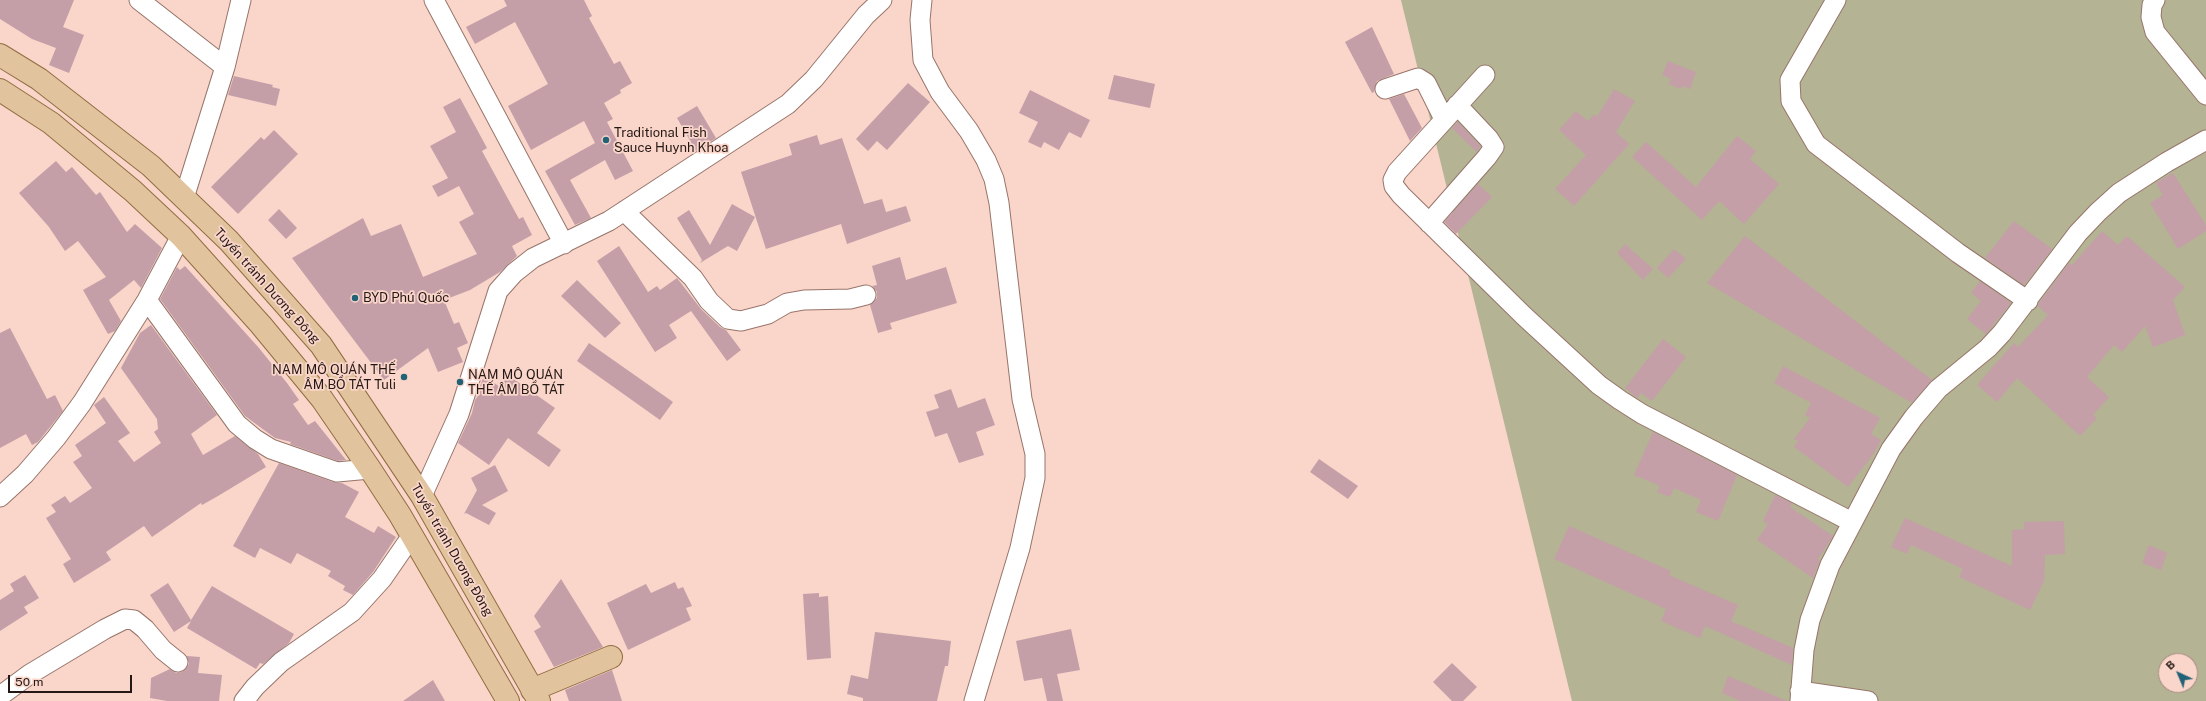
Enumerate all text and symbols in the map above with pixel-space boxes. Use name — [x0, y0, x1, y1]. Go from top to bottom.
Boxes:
place label: Traditional Fish Sauce Huynh Khoa — [614, 125, 728, 156]
marker: Traditional Fish Sauce Huynh Khoa — [601, 135, 611, 145]
street label: Tuyến tránh Dương Đông — [211, 225, 323, 347]
place label: BYD Phú Quốc — [363, 290, 449, 306]
marker: BYD Phú Quốc — [350, 293, 360, 303]
place label: NAM MÔ QUÁN THẾ ÂM BỒ TÁT Tuli — [272, 362, 396, 393]
place label: NAM MÔ QUÁN THẾ ÂM BỒ TÁT — [468, 367, 565, 398]
marker: NAM MÔ QUÁN THẾ ÂM BỒ TÁT Tuli — [399, 372, 409, 382]
marker: NAM MÔ QUÁN THẾ ÂM BỒ TÁT — [455, 377, 465, 387]
street label: Tuyến tránh Dương Đông — [408, 481, 496, 619]
north arrow — [2158, 653, 2198, 693]
text: B — [2163, 658, 2177, 672]
scale bar — [10, 667, 134, 693]
text: 50 m — [15, 675, 43, 689]

